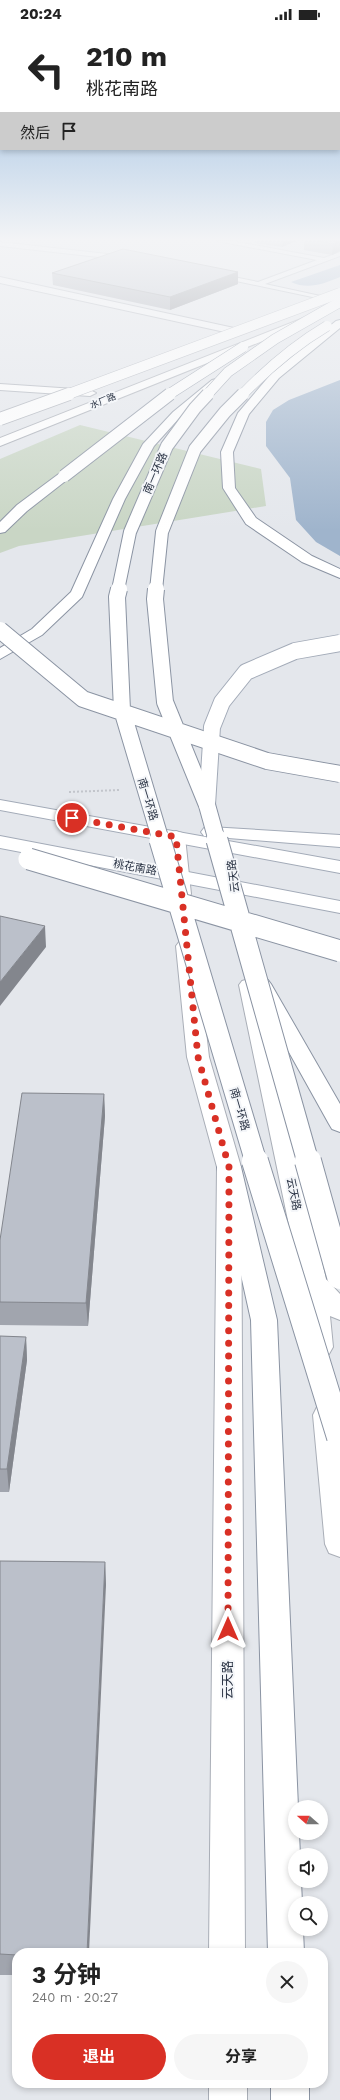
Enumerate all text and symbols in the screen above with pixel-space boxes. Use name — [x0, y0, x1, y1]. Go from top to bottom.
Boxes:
text: 20:24 — [20, 5, 62, 23]
text: 210 m — [86, 40, 167, 73]
icon: left — [20, 44, 72, 96]
text: 桃花南路 — [86, 78, 158, 99]
icon: arrive — [58, 120, 80, 142]
text: 然后 — [20, 124, 50, 142]
street label: 水厂路 — [89, 391, 117, 411]
street label: 南一环路 — [141, 450, 170, 496]
street label: 南一环路 — [135, 776, 160, 822]
pin — [55, 801, 89, 835]
icon: arrive — [61, 807, 83, 829]
street label: 桃花南路 — [112, 857, 158, 878]
street label: 云天路 — [225, 859, 242, 893]
street label: 南一环路 — [227, 1086, 252, 1132]
street label: 云天路 — [284, 1177, 303, 1212]
position arrow — [207, 1608, 249, 1650]
street label: 云天路 — [220, 1660, 235, 1700]
north arrow — [288, 1800, 328, 1840]
map controls — [288, 1800, 328, 1936]
button: sound — [288, 1848, 328, 1888]
button: search — [288, 1896, 328, 1936]
text: 3 分钟 — [32, 1961, 101, 1989]
button: close — [266, 1961, 308, 2003]
text: 240 m · 20:27 — [32, 1990, 118, 2005]
button: 退出 — [32, 2034, 166, 2080]
button: 分享 — [174, 2034, 308, 2080]

